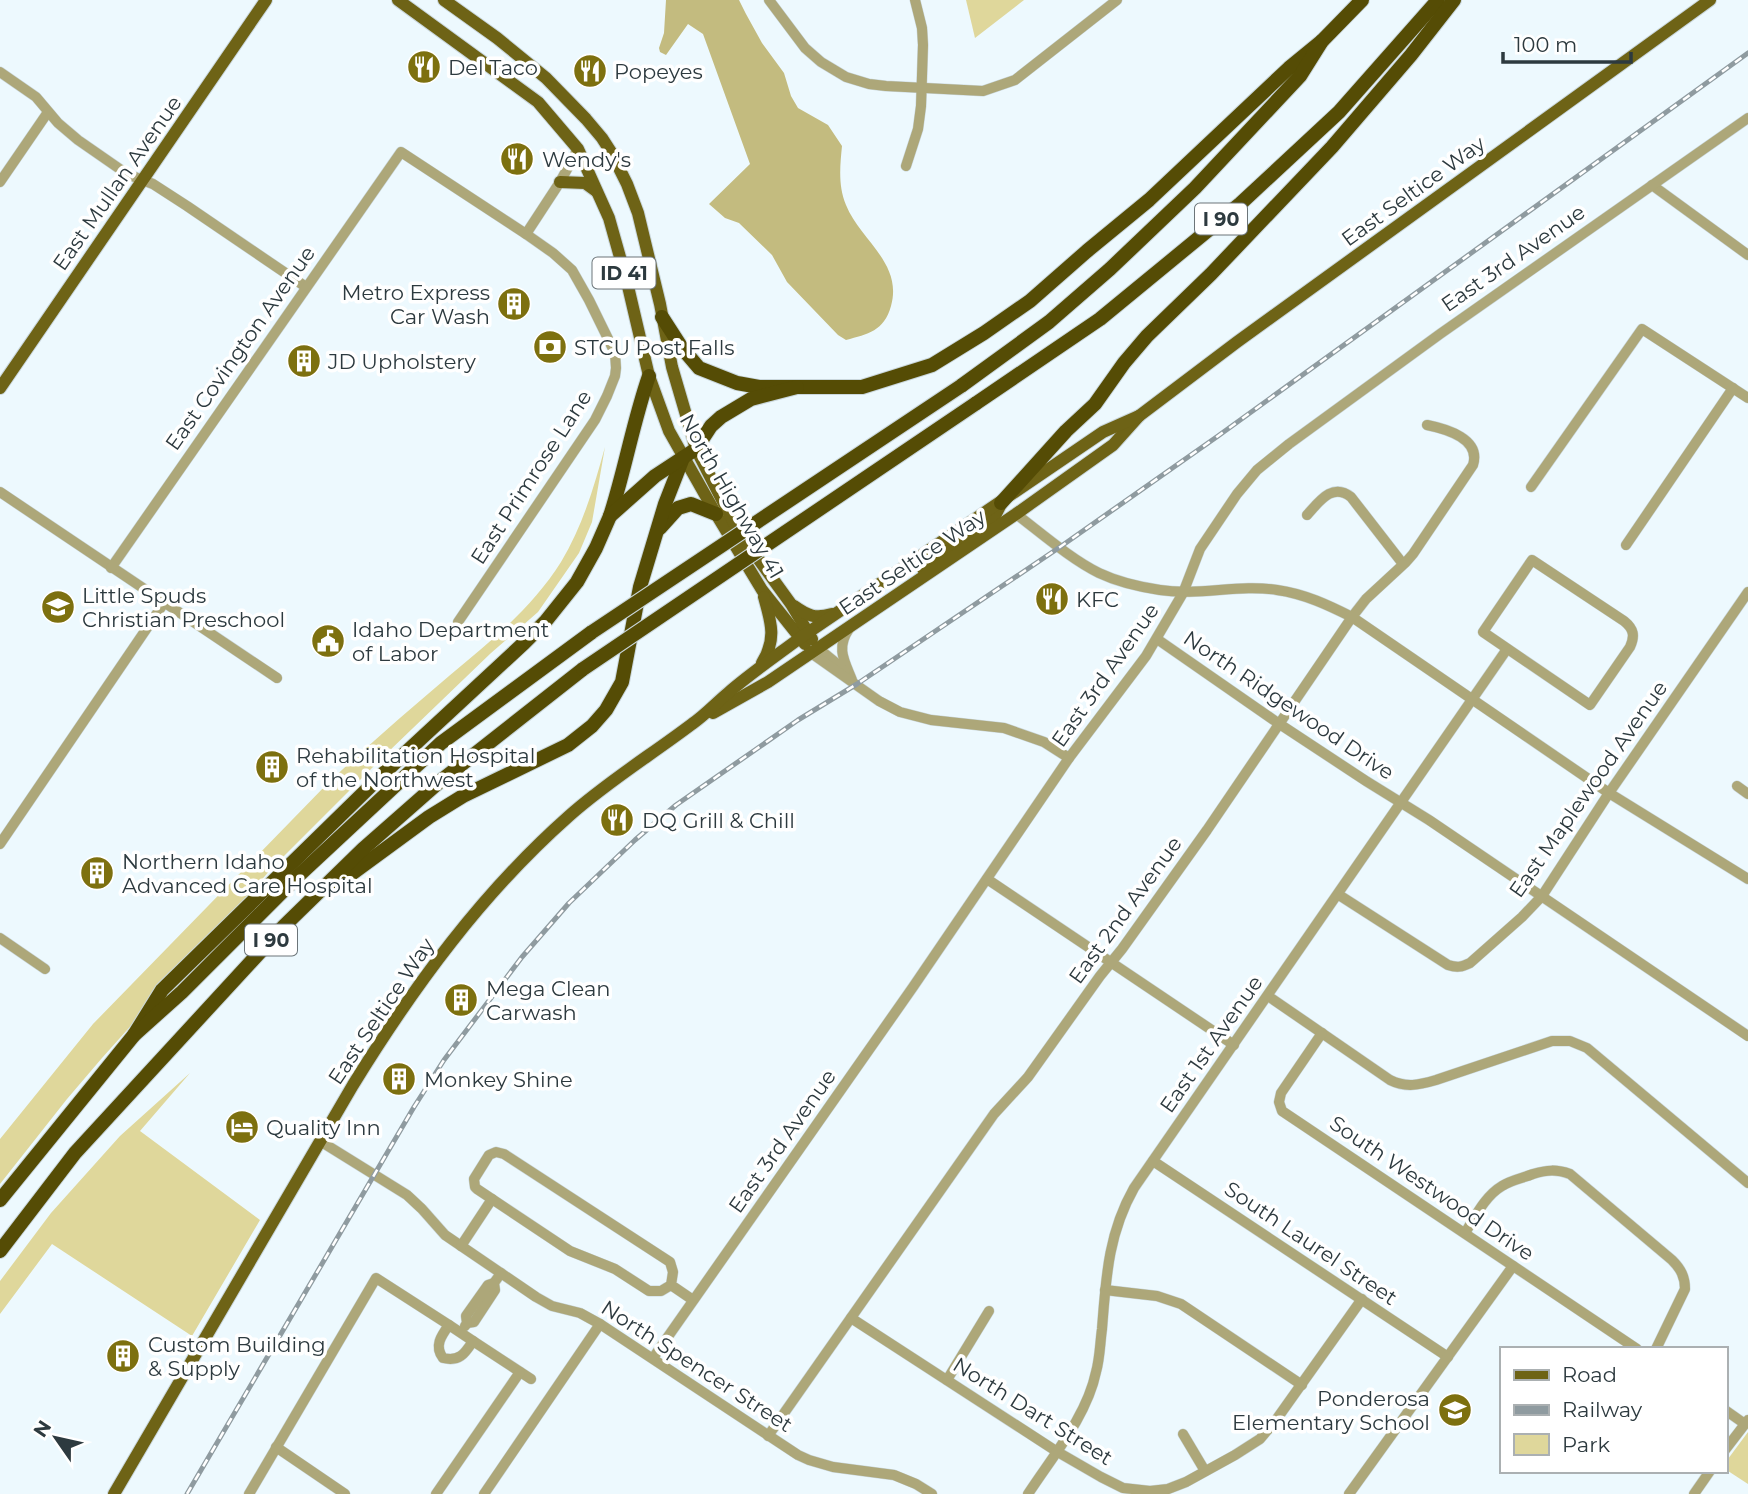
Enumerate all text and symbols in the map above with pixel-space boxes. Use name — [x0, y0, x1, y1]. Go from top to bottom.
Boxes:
scale bar — [1503, 21, 1631, 65]
text: 100 m — [1514, 32, 1577, 57]
restaurant icon: Del Taco — [405, 48, 443, 86]
restaurant icon: Popeyes — [571, 52, 609, 90]
place label: Del Taco — [448, 55, 538, 80]
place label: Popeyes — [614, 59, 703, 84]
street label: East Mullan Avenue — [47, 91, 187, 275]
street label: East Seltice Way — [1336, 130, 1490, 251]
restaurant icon: Wendy's — [498, 140, 536, 178]
place label: Wendy's — [542, 147, 631, 172]
street label: East 3rd Avenue — [1436, 199, 1590, 317]
road number: I 90 — [1195, 204, 1247, 234]
street label: East Covington Avenue — [160, 241, 320, 455]
road number: ID 41 — [592, 258, 656, 288]
place label: Metro Express Car Wash — [341, 280, 490, 329]
building icon: Metro Express Car Wash — [495, 285, 533, 323]
bank icon: STCU Post Falls — [531, 328, 569, 366]
place label: STCU Post Falls — [574, 335, 735, 360]
building icon: JD Upholstery — [285, 342, 323, 380]
place label: JD Upholstery — [327, 349, 477, 374]
street label: East Primrose Lane — [465, 385, 597, 569]
street label: North Highway 41 — [675, 409, 789, 583]
street label: East Seltice Way — [834, 503, 990, 620]
restaurant icon: KFC — [1033, 580, 1071, 618]
place label: Little Spuds Christian Preschool — [82, 583, 285, 632]
place label: KFC — [1076, 587, 1119, 612]
school or university icon: Little Spuds Christian Preschool — [39, 588, 77, 626]
street label: East 3rd Avenue — [1046, 598, 1164, 752]
place label: Idaho Department of Labor — [352, 617, 549, 666]
public building icon: Idaho Department of Labor — [309, 622, 347, 660]
street label: North Ridgewood Drive — [1179, 625, 1399, 785]
street label: East Maplewood Avenue — [1504, 676, 1672, 902]
place label: Rehabilitation Hospital of the Northwest — [296, 743, 535, 792]
building icon: Rehabilitation Hospital of the Northwest — [253, 748, 291, 786]
restaurant icon: DQ Grill & Chill — [598, 801, 636, 839]
place label: DQ Grill & Chill — [642, 808, 795, 833]
street label: East 2nd Avenue — [1063, 832, 1187, 988]
place label: Northern Idaho Advanced Care Hospital — [122, 849, 373, 898]
building icon: Northern Idaho Advanced Care Hospital — [78, 854, 116, 892]
road number: I 90 — [245, 924, 297, 956]
street label: East Seltice Way — [323, 933, 440, 1089]
street label: East 1st Avenue — [1154, 971, 1268, 1117]
place label: Mega Clean Carwash — [486, 976, 611, 1025]
building icon: Mega Clean Carwash — [442, 981, 480, 1019]
building icon: Monkey Shine — [380, 1060, 418, 1098]
street label: East 3rd Avenue — [723, 1064, 841, 1218]
place label: Monkey Shine — [424, 1067, 573, 1092]
hotel icon: Quality Inn — [223, 1108, 261, 1146]
street label: South Westwood Drive — [1325, 1110, 1539, 1266]
place label: Quality Inn — [266, 1115, 381, 1140]
street label: South Laurel Street — [1220, 1176, 1402, 1310]
street label: North Spencer Street — [597, 1295, 797, 1437]
place label: Custom Building & Supply — [148, 1332, 326, 1381]
building icon: Custom Building & Supply — [104, 1337, 142, 1375]
legend — [1500, 1347, 1727, 1473]
street label: North Dart Street — [949, 1352, 1117, 1470]
text: Road — [1562, 1362, 1617, 1387]
place label: Ponderosa Elementary School — [1232, 1386, 1430, 1435]
school or university icon: Ponderosa Elementary School — [1436, 1391, 1474, 1429]
text: Railway — [1562, 1397, 1643, 1422]
north arrow — [21, 1403, 91, 1473]
text: N — [28, 1416, 56, 1442]
text: Park — [1562, 1432, 1610, 1457]

